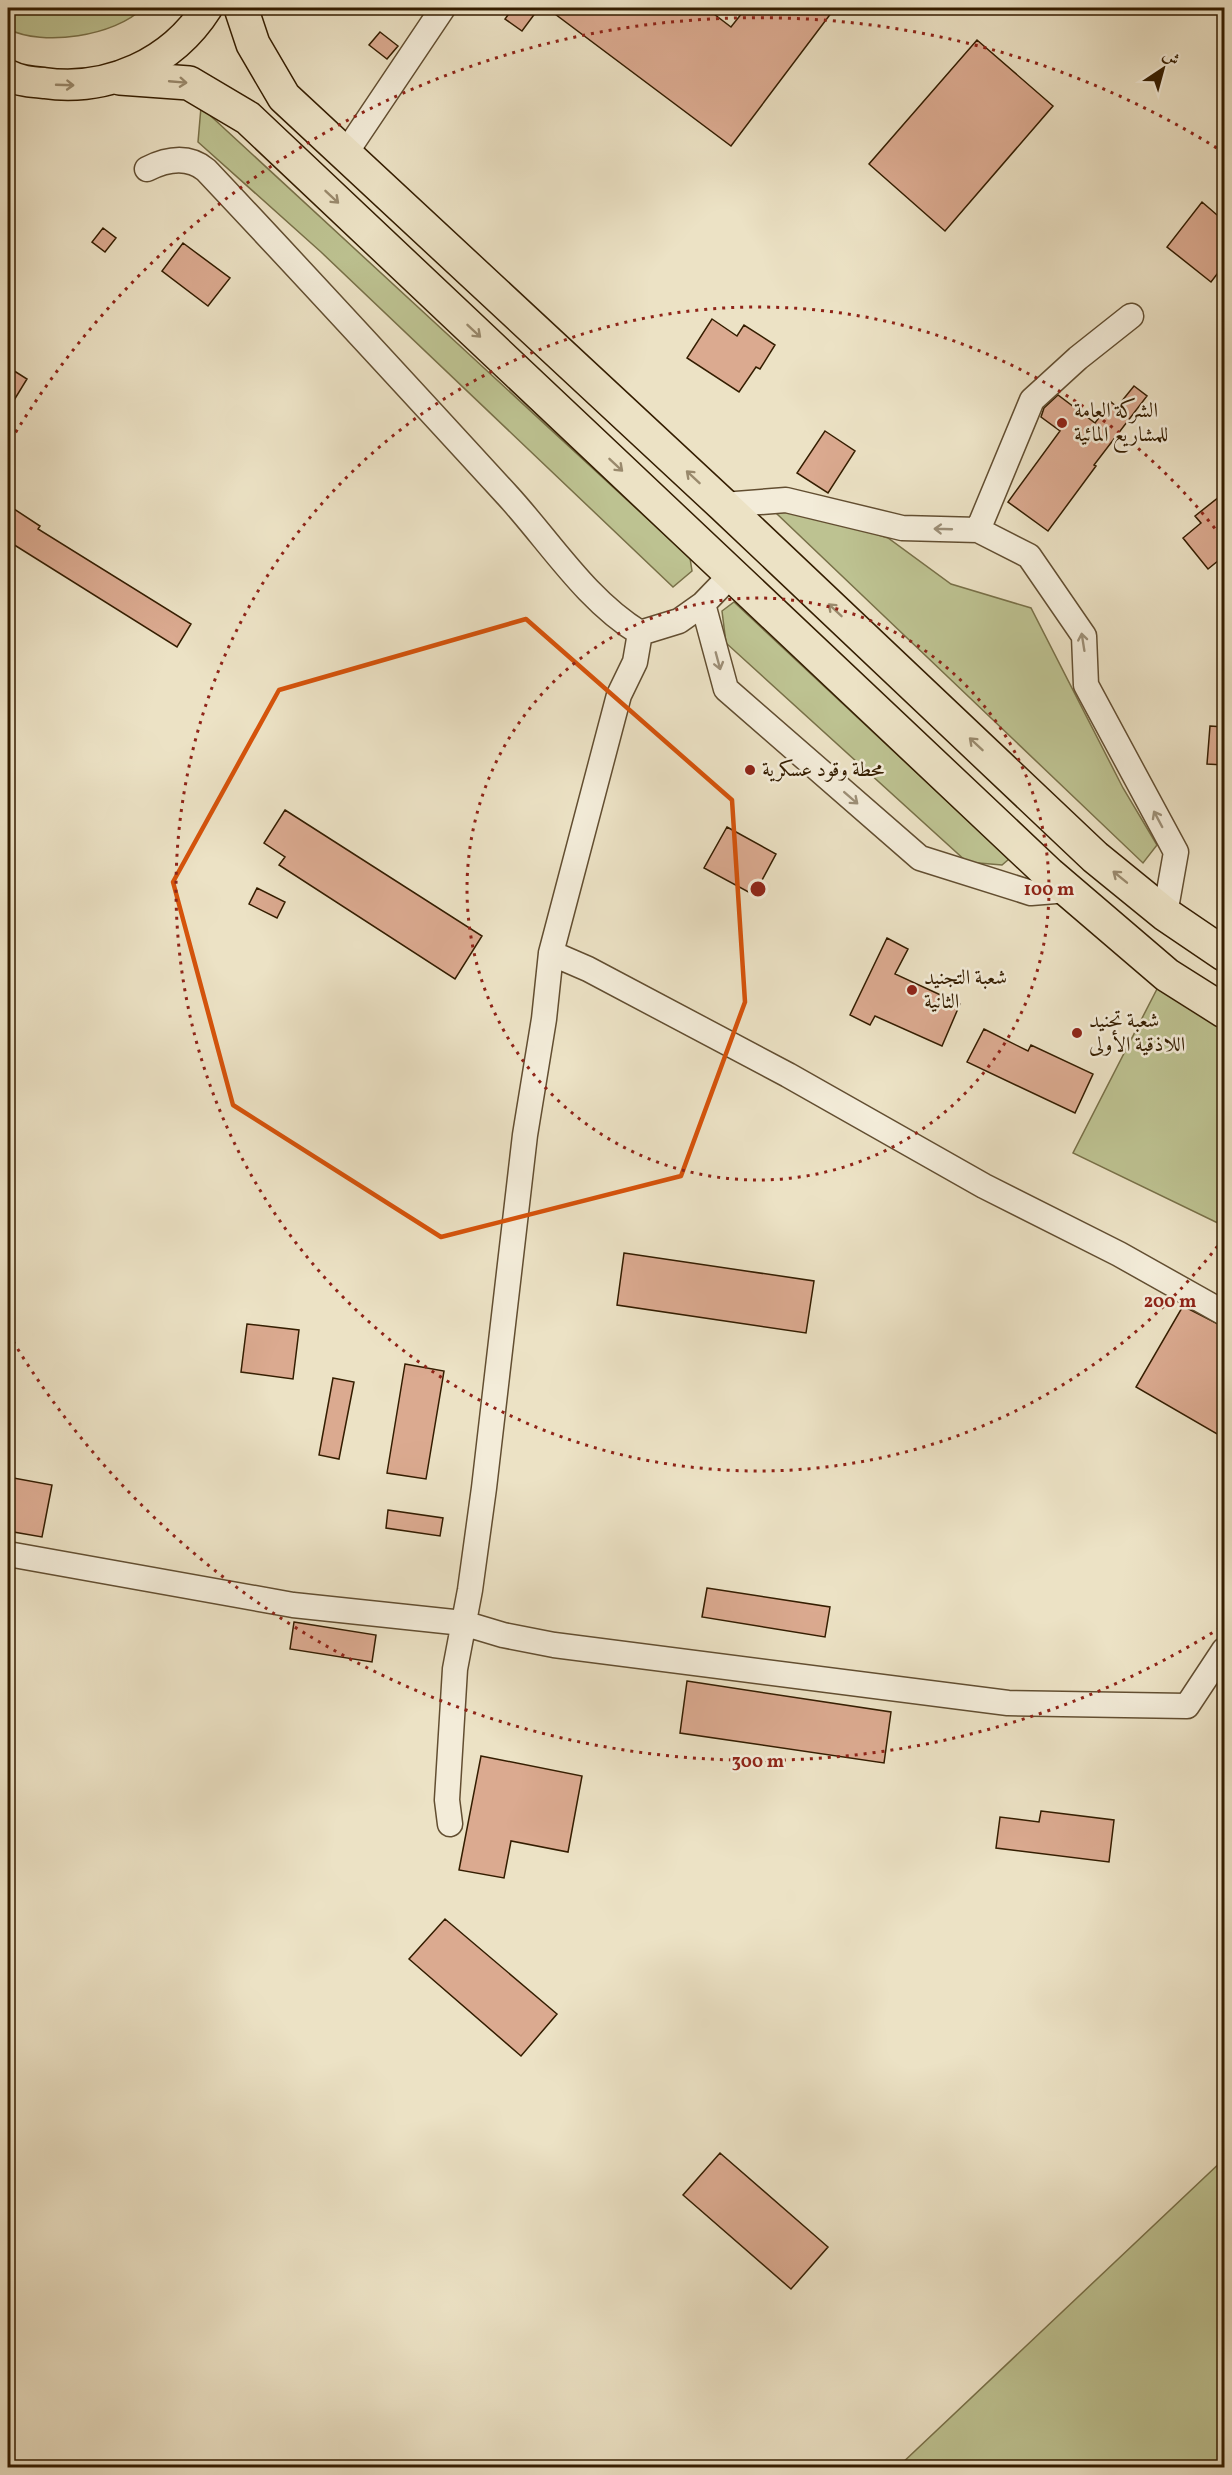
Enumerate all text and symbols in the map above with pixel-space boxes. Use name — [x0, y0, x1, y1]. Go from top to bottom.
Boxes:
north arrow — [1133, 39, 1193, 99]
text: ش — [1158, 45, 1184, 72]
one-way arrow — [168, 77, 188, 88]
one-way arrow — [54, 80, 74, 91]
one-way arrow — [324, 190, 339, 204]
one-way arrow — [466, 324, 481, 339]
place label: الشركة العامة للمشاريع المائية — [1074, 397, 1168, 453]
marker: الشركة العامة للمشاريع المائية — [1055, 416, 1069, 430]
one-way arrow — [608, 458, 623, 473]
one-way arrow — [686, 470, 701, 484]
one-way arrow — [934, 523, 954, 534]
one-way arrow — [827, 603, 842, 618]
one-way arrow — [1077, 633, 1088, 652]
one-way arrow — [713, 651, 725, 670]
one-way arrow — [969, 737, 984, 752]
place label: محطة وقود عسكرية — [762, 756, 885, 785]
marker: محطة وقود عسكرية — [743, 763, 757, 777]
one-way arrow — [843, 791, 858, 805]
one-way arrow — [1152, 810, 1163, 828]
one-way arrow — [1112, 870, 1128, 883]
text: 100 m — [1024, 878, 1074, 903]
centre of rings — [748, 879, 768, 899]
place label: شعبة التجنيد الثانية — [924, 964, 1007, 1017]
marker: شعبة التجنيد الثانية — [905, 983, 919, 997]
place label: شعبة تجنيد اللاذقية الأولى — [1089, 1007, 1185, 1060]
marker: شعبة تجنيد اللاذقية الأولى — [1070, 1026, 1084, 1040]
text: 200 m — [1144, 1290, 1196, 1315]
text: 300 m — [732, 1750, 784, 1775]

